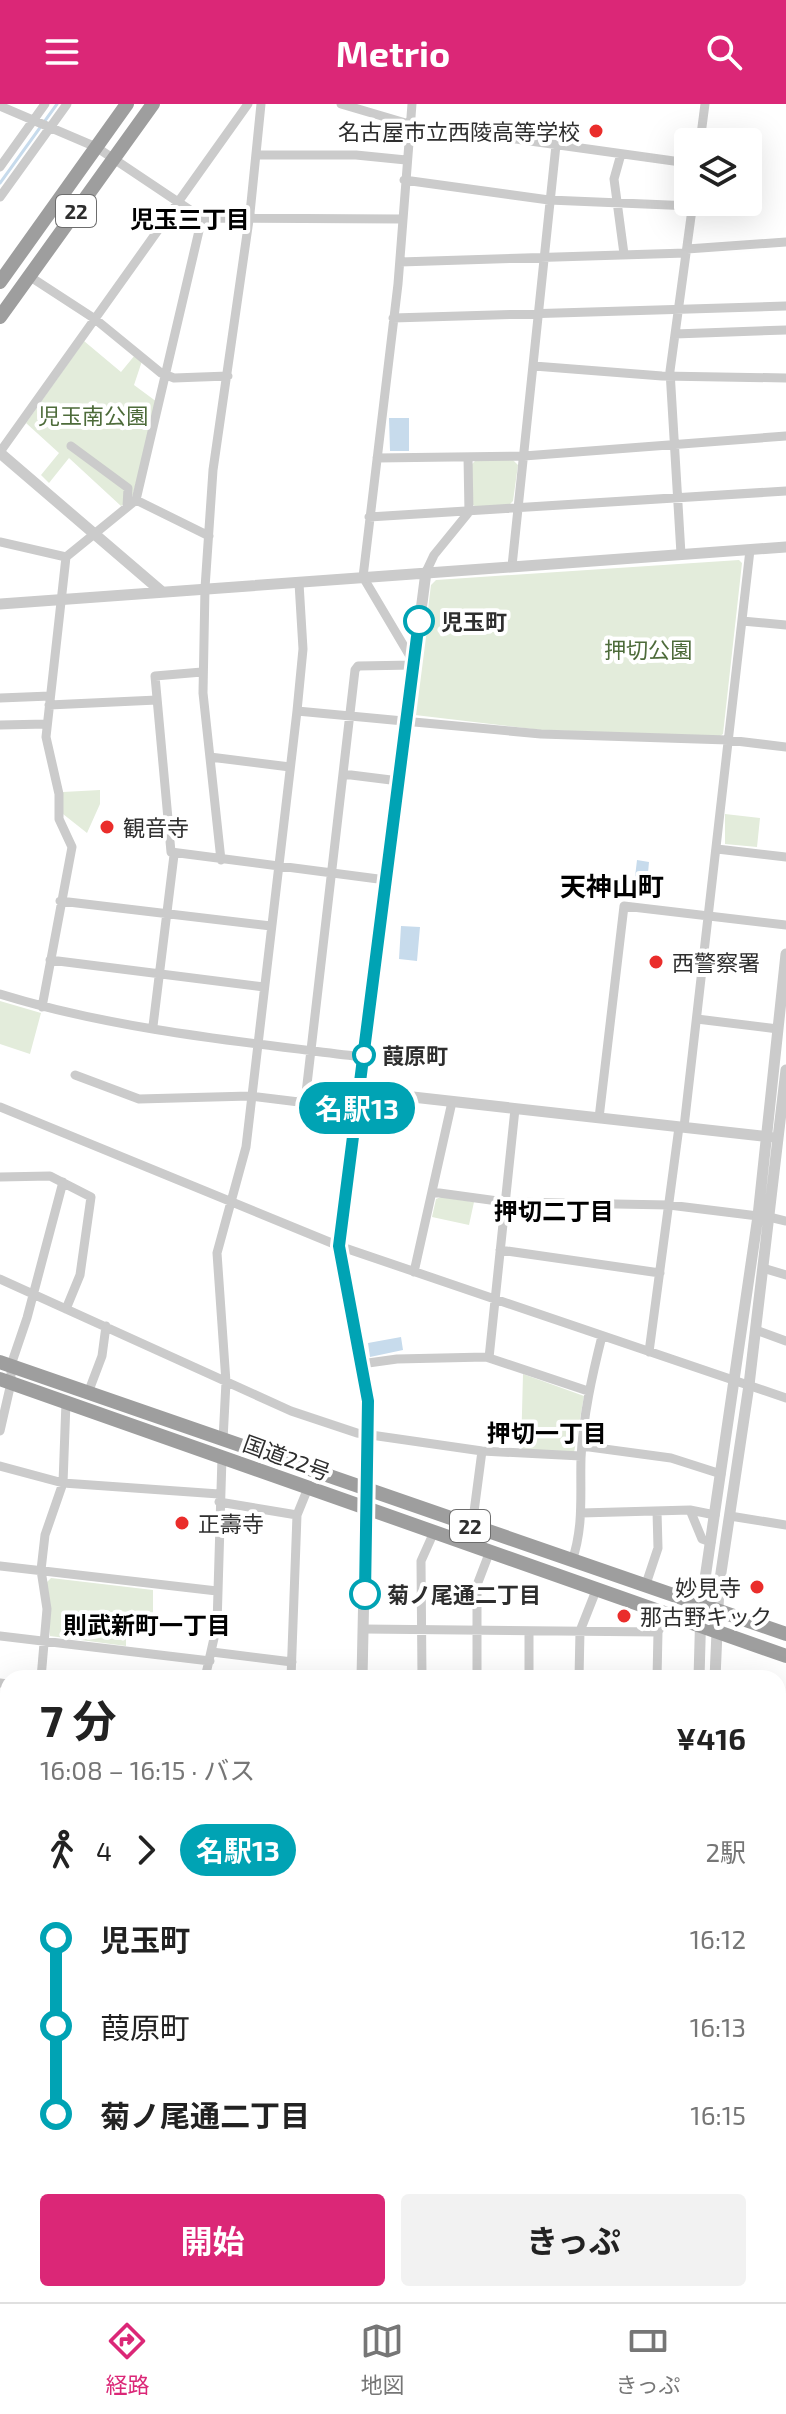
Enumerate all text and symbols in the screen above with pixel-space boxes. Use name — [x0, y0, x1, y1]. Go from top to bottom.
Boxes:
icon: menu — [40, 30, 84, 74]
icon: search — [702, 30, 746, 74]
text: Metrio — [336, 31, 450, 74]
place label: 名古屋市立西陵高等学校 — [338, 118, 580, 144]
marker: 名古屋市立西陵高等学校 — [587, 122, 605, 140]
map controls — [674, 128, 762, 216]
button: layers — [674, 128, 762, 216]
road number: 22 — [56, 195, 96, 227]
district label: 児玉三丁目 — [130, 204, 250, 233]
park label: 児玉南公園 — [38, 402, 148, 428]
marker: 児玉町 — [404, 606, 434, 636]
place label: 児玉町 — [441, 608, 507, 634]
park label: 押切公園 — [604, 636, 692, 662]
place label: 観音寺 — [123, 814, 189, 840]
marker: 観音寺 — [98, 818, 116, 836]
district label: 天神山町 — [560, 870, 664, 901]
place label: 西警察署 — [672, 949, 760, 975]
marker: 西警察署 — [647, 953, 665, 971]
place label: 葭原町 — [382, 1042, 448, 1068]
marker: 葭原町 — [353, 1044, 375, 1066]
line badge: 名駅13 — [301, 1082, 413, 1134]
text: 名駅13 — [315, 1091, 399, 1125]
district label: 押切二丁目 — [494, 1196, 614, 1225]
district label: 押切一丁目 — [487, 1418, 607, 1447]
street label: 国道22号 — [240, 1429, 334, 1485]
place label: 正壽寺 — [198, 1510, 264, 1536]
road number: 22 — [450, 1510, 490, 1542]
marker: 正壽寺 — [173, 1514, 191, 1532]
place label: 妙見寺 — [675, 1574, 741, 1600]
marker: 妙見寺 — [748, 1578, 766, 1596]
marker: 菊ノ尾通二丁目 — [350, 1579, 380, 1609]
place label: 菊ノ尾通二丁目 — [387, 1581, 541, 1607]
place label: 那古野キック — [640, 1603, 772, 1629]
marker: 那古野キック — [615, 1607, 633, 1625]
district label: 則武新町一丁目 — [63, 1610, 231, 1639]
text: 7 分 — [40, 1693, 117, 1746]
text: ¥416 — [676, 1720, 746, 1756]
text: 16:08 – 16:15 · バス — [40, 1754, 255, 1785]
icon: walk — [40, 1828, 84, 1872]
icon: forward — [124, 1828, 168, 1872]
text: 名駅13 — [196, 1833, 280, 1867]
text: 4 — [96, 1835, 112, 1866]
text: 2駅 — [705, 1836, 746, 1867]
text: 児玉町 — [100, 1921, 190, 1957]
text: 16:12 — [690, 1923, 746, 1954]
text: 葭原町 — [100, 2009, 190, 2045]
text: 16:13 — [690, 2011, 746, 2042]
text: 菊ノ尾通二丁目 — [100, 2097, 310, 2133]
text: 16:15 — [690, 2099, 746, 2130]
button: 開始 — [40, 2194, 385, 2286]
button: きっぷ — [401, 2194, 746, 2286]
tab: 経路 — [105, 2319, 149, 2399]
tab: 地図 — [360, 2319, 404, 2399]
tab: きっぷ — [615, 2319, 681, 2399]

